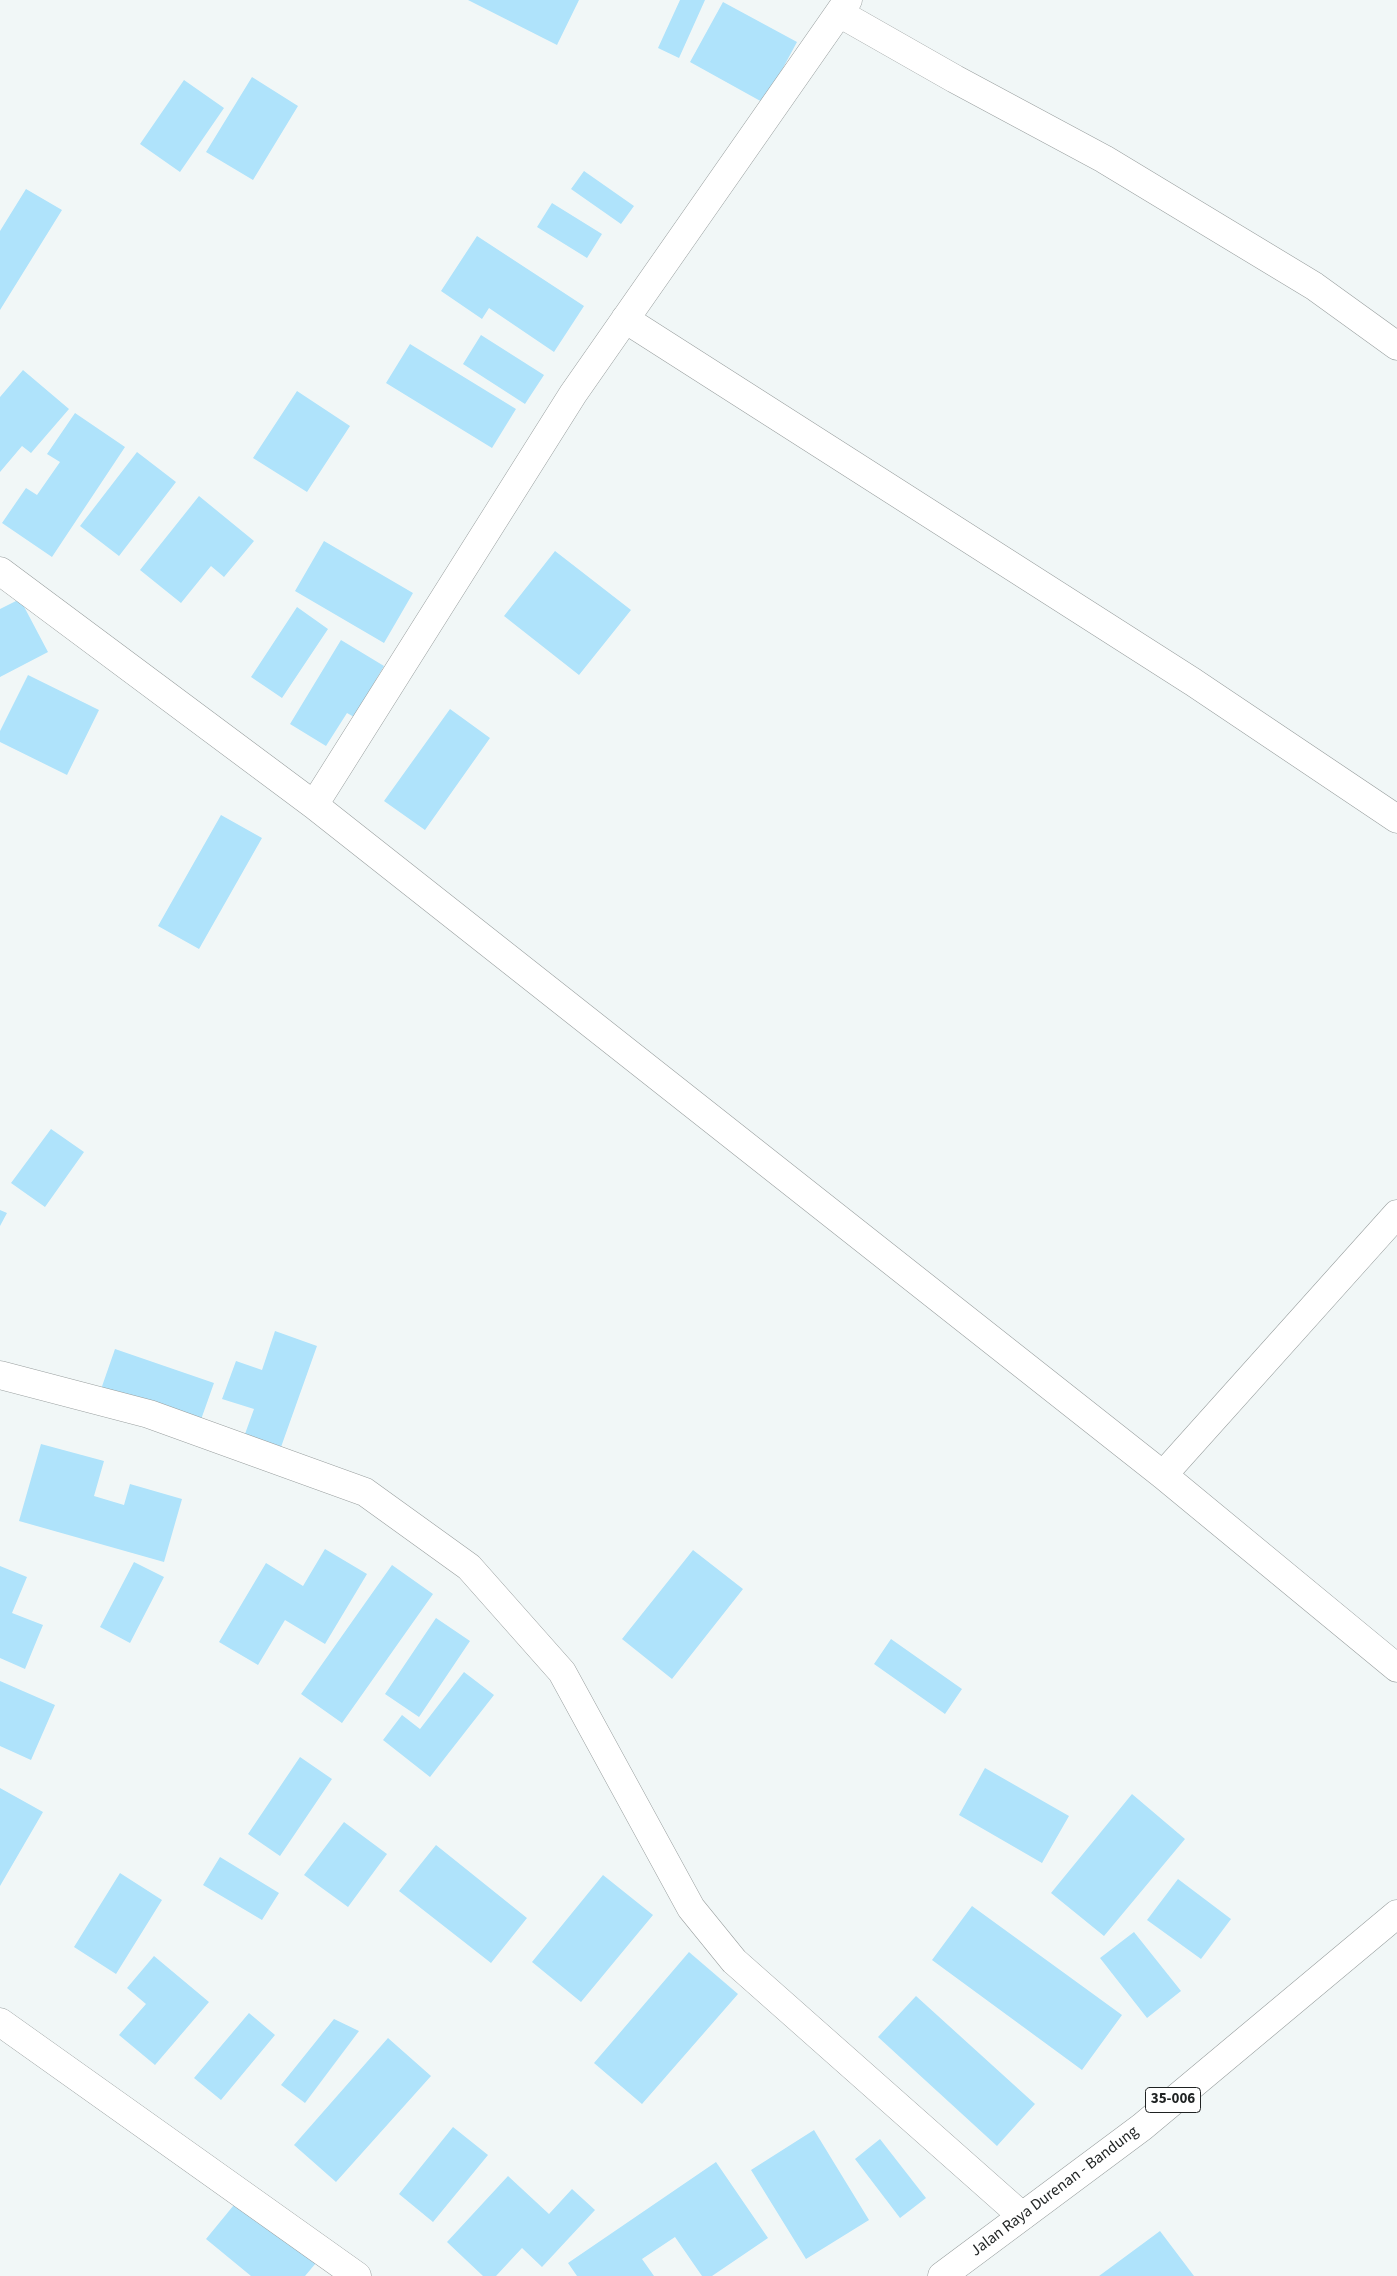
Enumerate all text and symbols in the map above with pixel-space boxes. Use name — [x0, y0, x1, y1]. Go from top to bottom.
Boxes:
road number: 35-006 — [1146, 2088, 1200, 2112]
street label: Jalan Raya Durenan - Bandung — [967, 2123, 1143, 2261]

